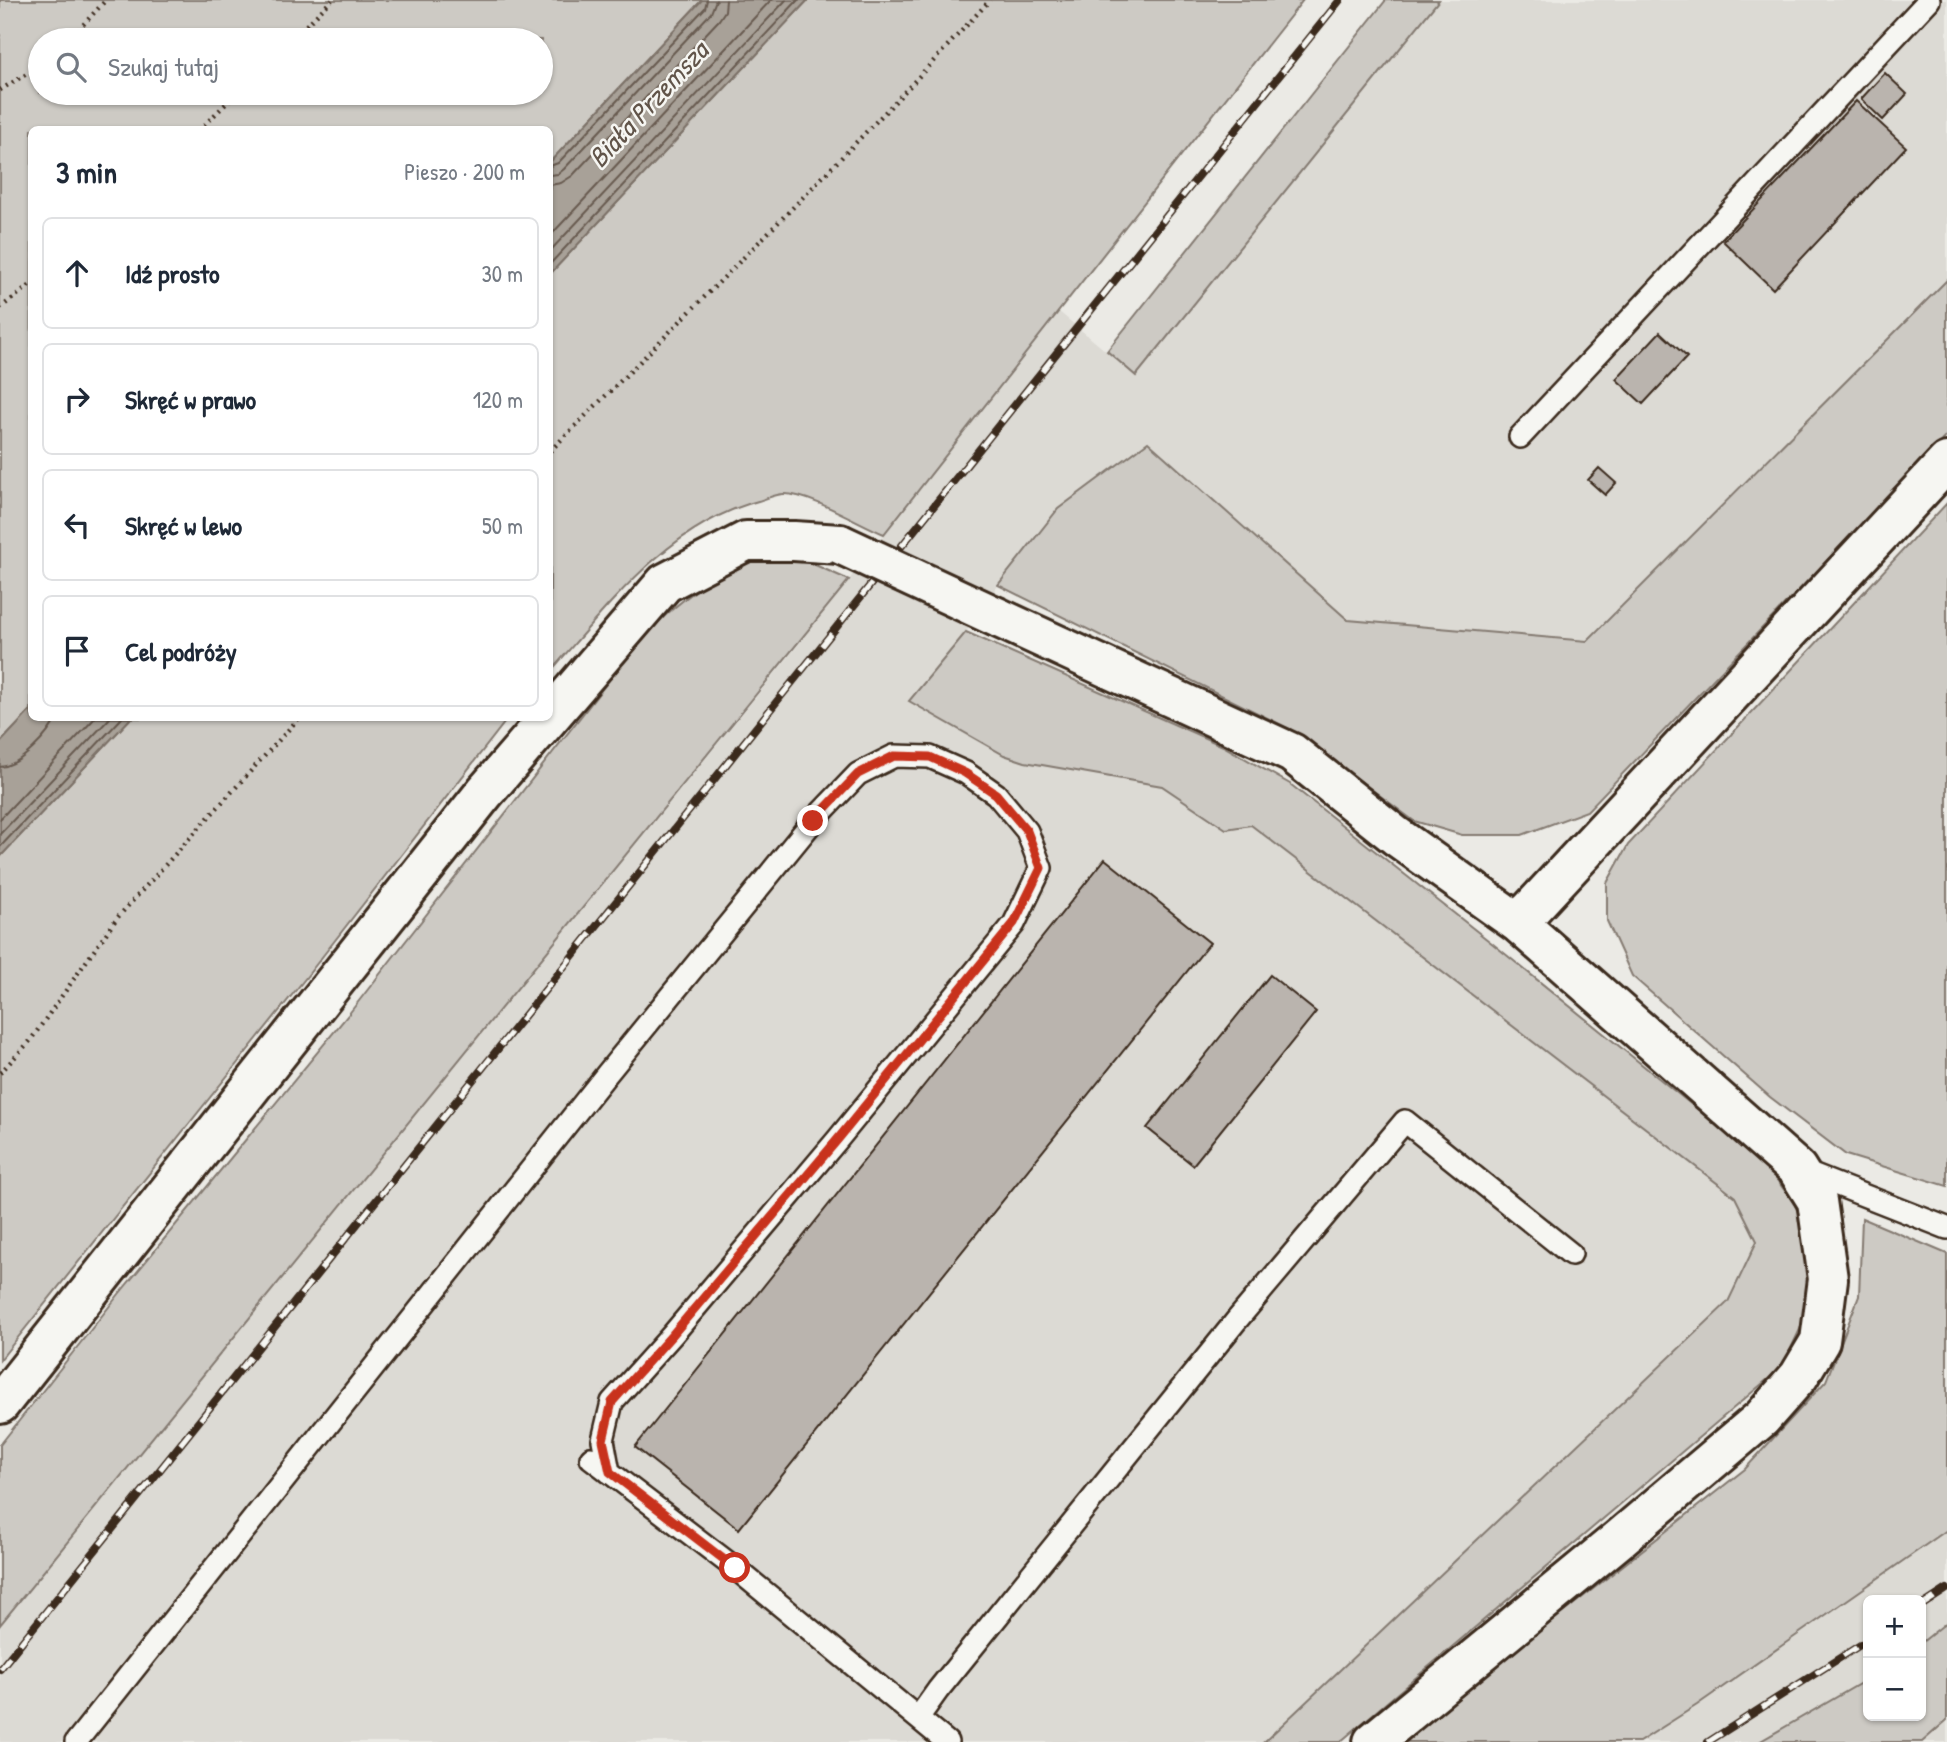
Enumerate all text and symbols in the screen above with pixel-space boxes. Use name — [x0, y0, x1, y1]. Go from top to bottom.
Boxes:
search box — [28, 28, 553, 105]
water label: Biała Przemsza — [580, 30, 718, 175]
icon: search — [52, 48, 90, 86]
text: Szukaj tutaj — [108, 49, 219, 84]
text: 3 min — [56, 152, 117, 192]
text: Pieszo · 200 m — [404, 156, 525, 187]
icon: ahead — [58, 254, 96, 292]
text: Idź prosto — [125, 256, 219, 291]
text: 30 m — [481, 258, 523, 289]
icon: right — [58, 380, 96, 418]
text: Skręć w prawo — [125, 382, 256, 417]
text: 120 m — [473, 384, 523, 415]
icon: left — [58, 506, 96, 544]
text: Skręć w lewo — [125, 508, 242, 543]
text: 50 m — [482, 510, 523, 541]
icon: arrive — [58, 632, 96, 670]
text: Cel podróży — [125, 634, 237, 669]
route end — [797, 805, 828, 836]
route start — [719, 1552, 750, 1583]
map controls — [1863, 1595, 1926, 1721]
button: + — [1863, 1595, 1926, 1658]
button: − — [1863, 1658, 1926, 1721]

